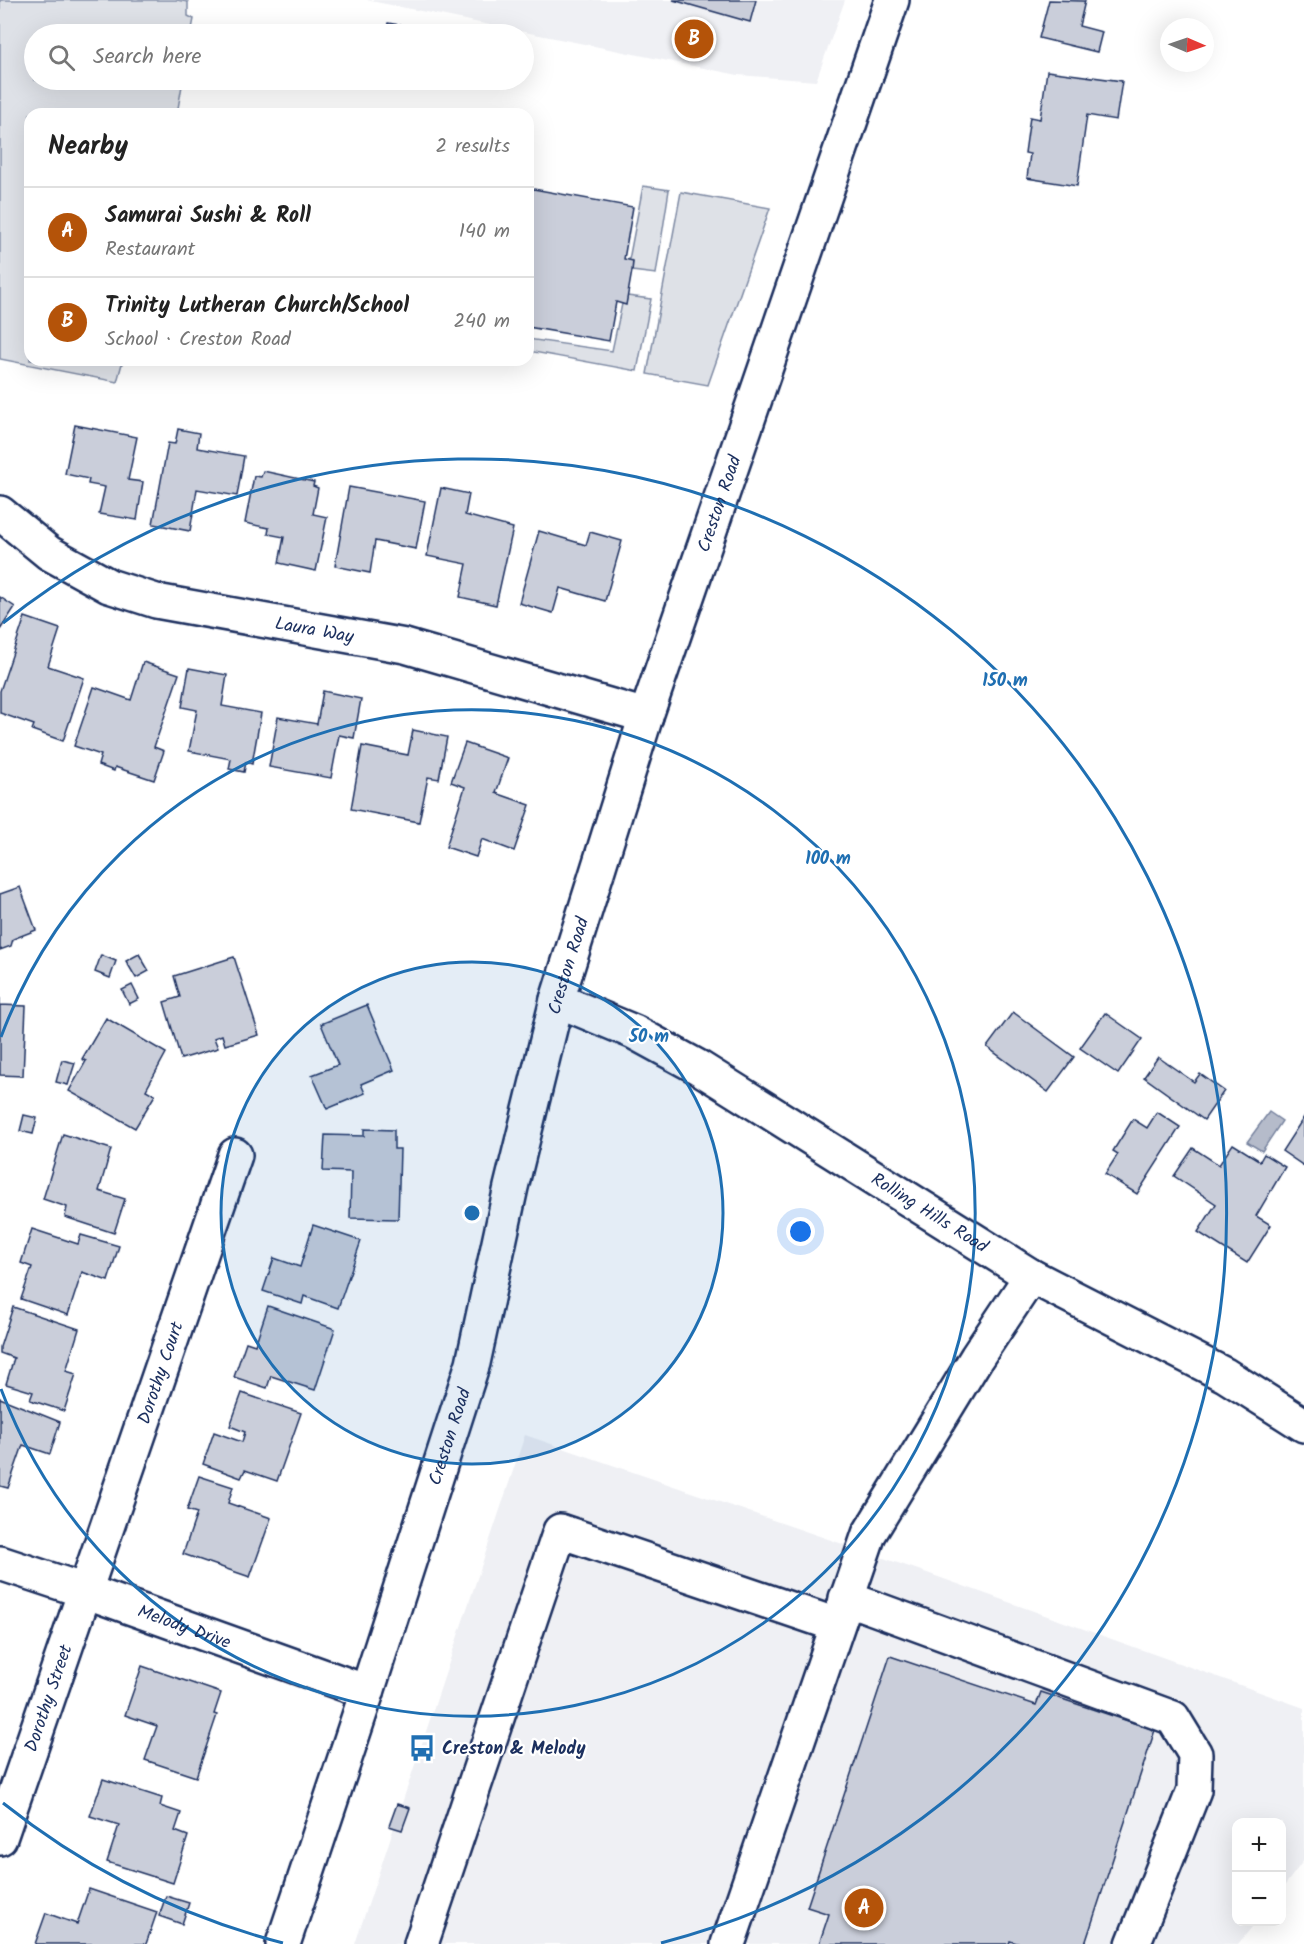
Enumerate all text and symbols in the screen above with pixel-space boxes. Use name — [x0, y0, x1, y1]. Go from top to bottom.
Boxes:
pin: B — [674, 16, 714, 62]
north arrow — [1160, 18, 1214, 72]
search box — [24, 24, 534, 90]
text: Search here — [93, 40, 201, 75]
icon: search — [45, 41, 78, 74]
text: Nearby — [48, 126, 128, 168]
text: 2 results — [435, 131, 510, 163]
text: Samurai Sushi & Roll — [105, 199, 311, 234]
text: A — [61, 216, 74, 248]
text: 140 m — [459, 216, 510, 248]
text: Restaurant — [105, 234, 195, 266]
text: Trinity Lutheran Church/School — [105, 289, 409, 324]
text: B — [61, 306, 74, 338]
text: 240 m — [453, 306, 510, 338]
text: School · Creston Road — [105, 324, 291, 356]
street label: Creston Road — [690, 451, 751, 556]
street label: Laura Way — [272, 610, 356, 653]
text: 150 m — [982, 667, 1028, 696]
text: 100 m — [805, 845, 851, 874]
street label: Creston Road — [541, 913, 598, 1018]
text: 50 m — [628, 1023, 669, 1052]
street label: Rolling Hills Road — [865, 1166, 994, 1262]
centre of rings — [462, 1203, 482, 1223]
your location — [786, 1217, 815, 1246]
street label: Dorothy Court — [130, 1317, 193, 1428]
street label: Creston Road — [421, 1384, 480, 1489]
street label: Melody Drive — [133, 1598, 234, 1658]
street label: Dorothy Street — [18, 1640, 82, 1756]
bus stop icon: Creston & Melody — [407, 1733, 437, 1763]
place label: Creston & Melody — [442, 1735, 586, 1764]
map controls — [1232, 1818, 1286, 1926]
button: + — [1232, 1818, 1286, 1872]
button: − — [1232, 1872, 1286, 1926]
pin: A — [844, 1886, 884, 1930]

